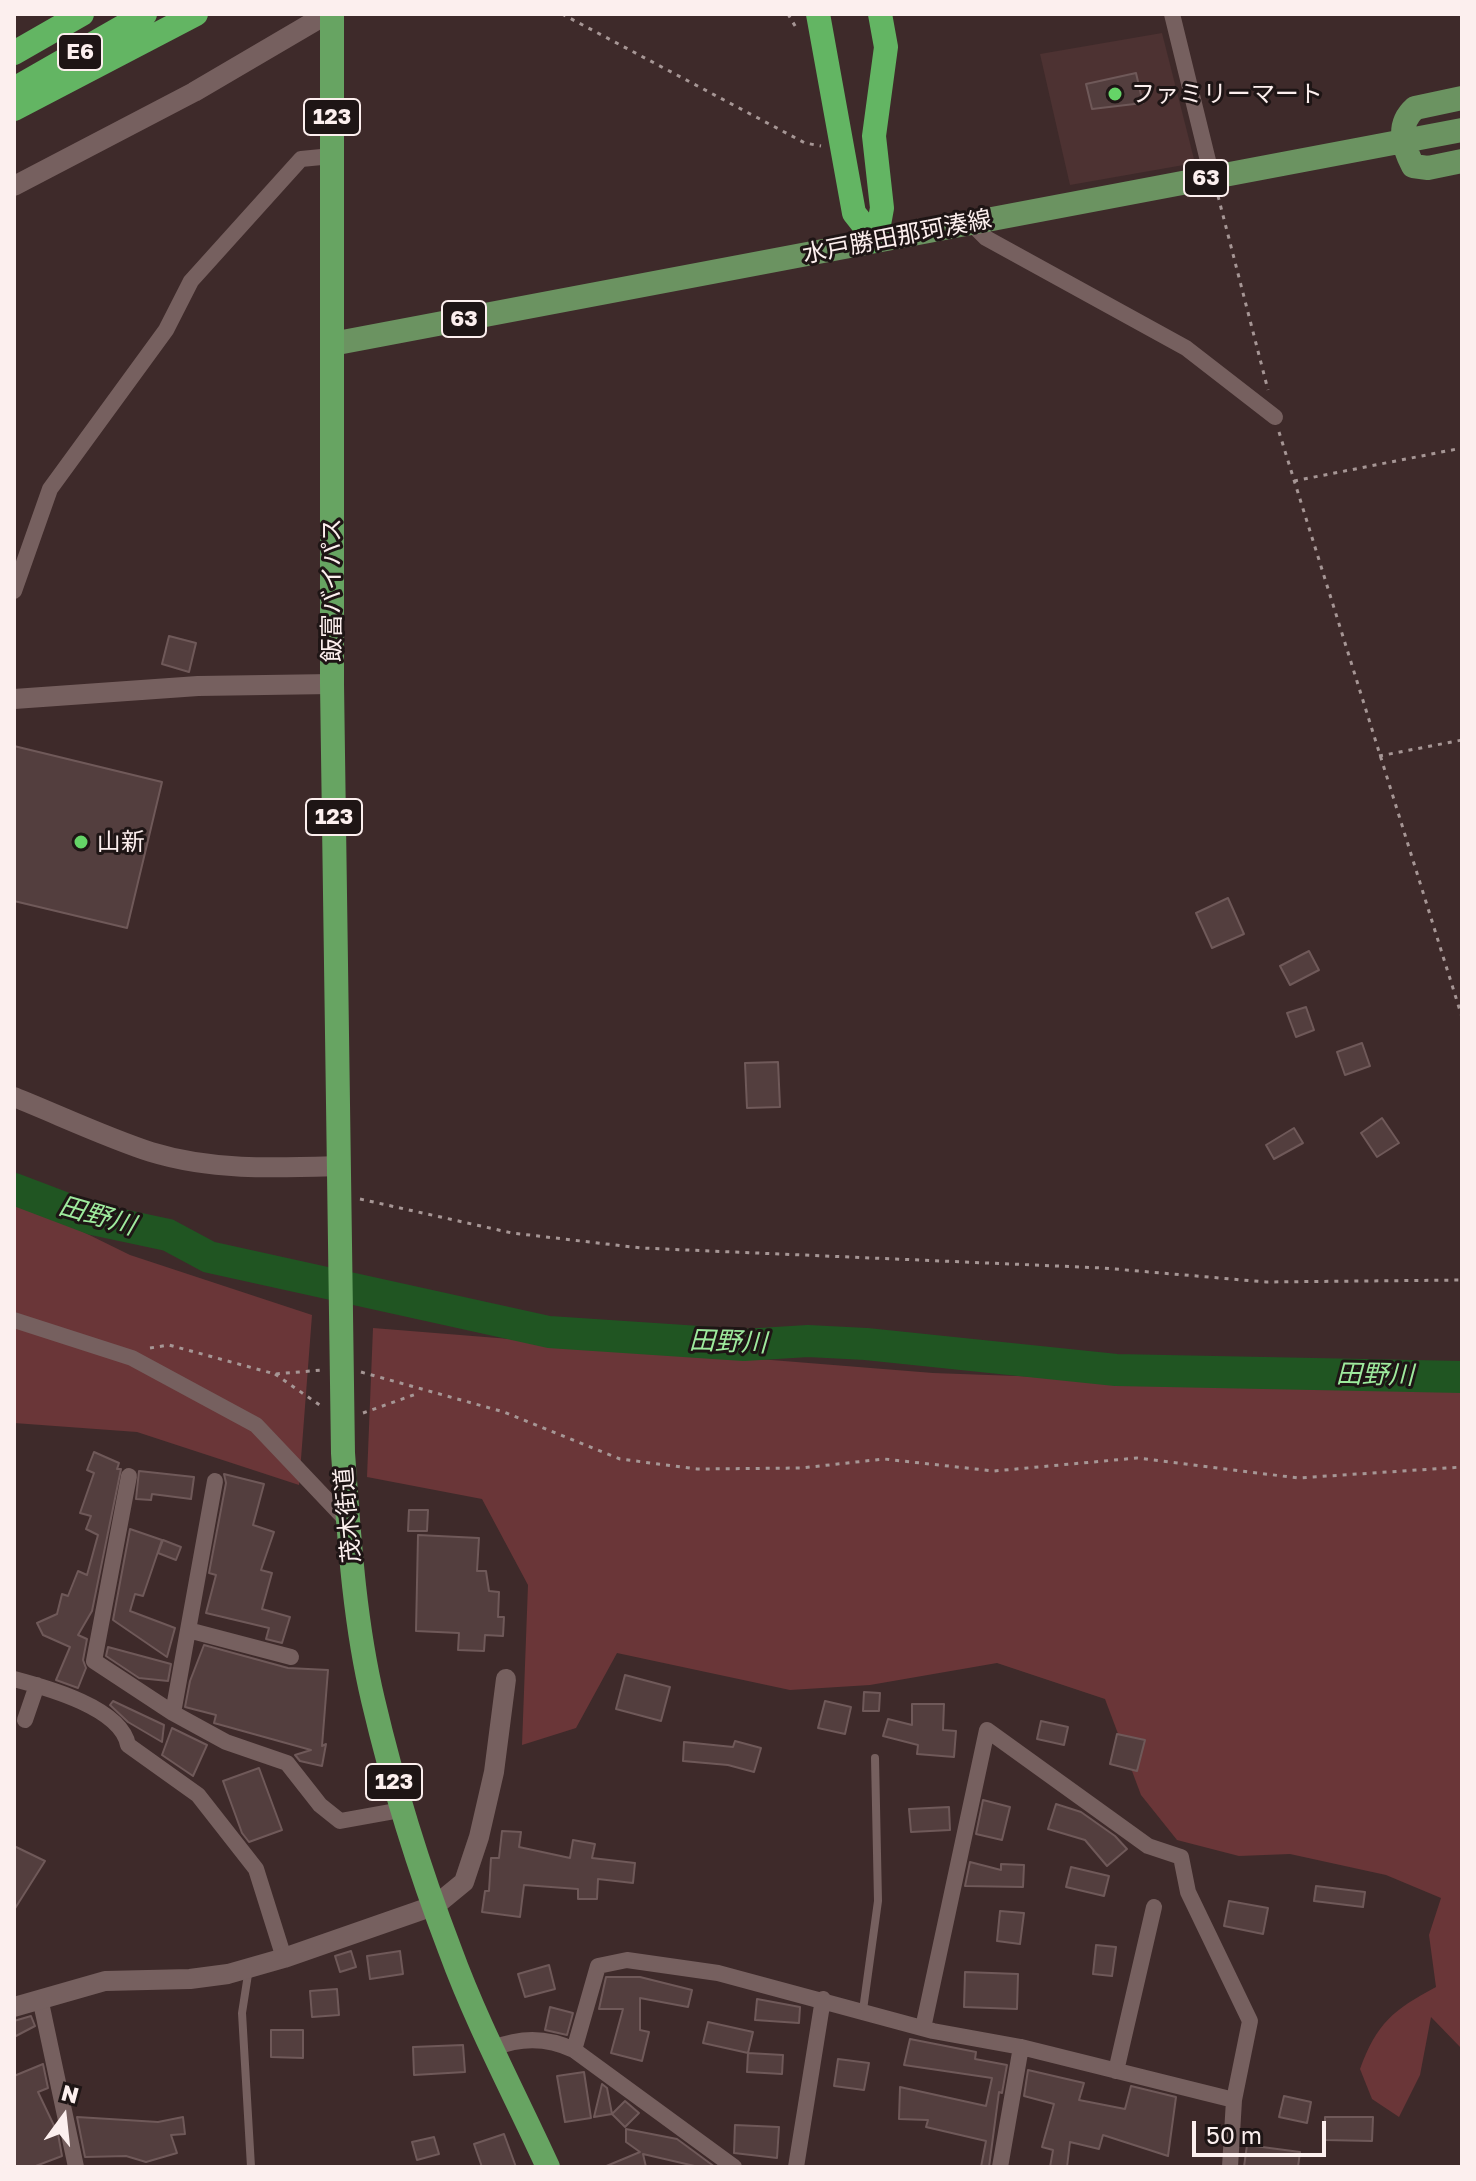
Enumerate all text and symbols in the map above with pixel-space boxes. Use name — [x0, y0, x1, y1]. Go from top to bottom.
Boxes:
road number: E6 — [58, 34, 102, 70]
place label: ファミリーマート — [1131, 80, 1323, 108]
marker: ファミリーマート — [1106, 85, 1124, 103]
road number: 123 — [304, 99, 360, 135]
road number: 63 — [1184, 160, 1228, 196]
street label: 水戸勝田那珂湊線 — [800, 205, 994, 269]
road number: 63 — [442, 301, 486, 337]
street label: 飯富バイパス — [318, 518, 346, 662]
road number: 123 — [306, 799, 362, 835]
place label: 山新 — [97, 828, 145, 856]
marker: 山新 — [72, 833, 90, 851]
water label: 田野川 — [55, 1190, 139, 1242]
water label: 田野川 — [688, 1325, 768, 1359]
water label: 田野川 — [1336, 1359, 1414, 1391]
street label: 茂木街道 — [329, 1466, 367, 1564]
road number: 123 — [366, 1764, 422, 1800]
north arrow — [24, 2077, 104, 2157]
text: N — [59, 2078, 82, 2109]
scale bar — [1196, 2105, 1330, 2155]
text: 50 m — [1206, 2120, 1262, 2149]

